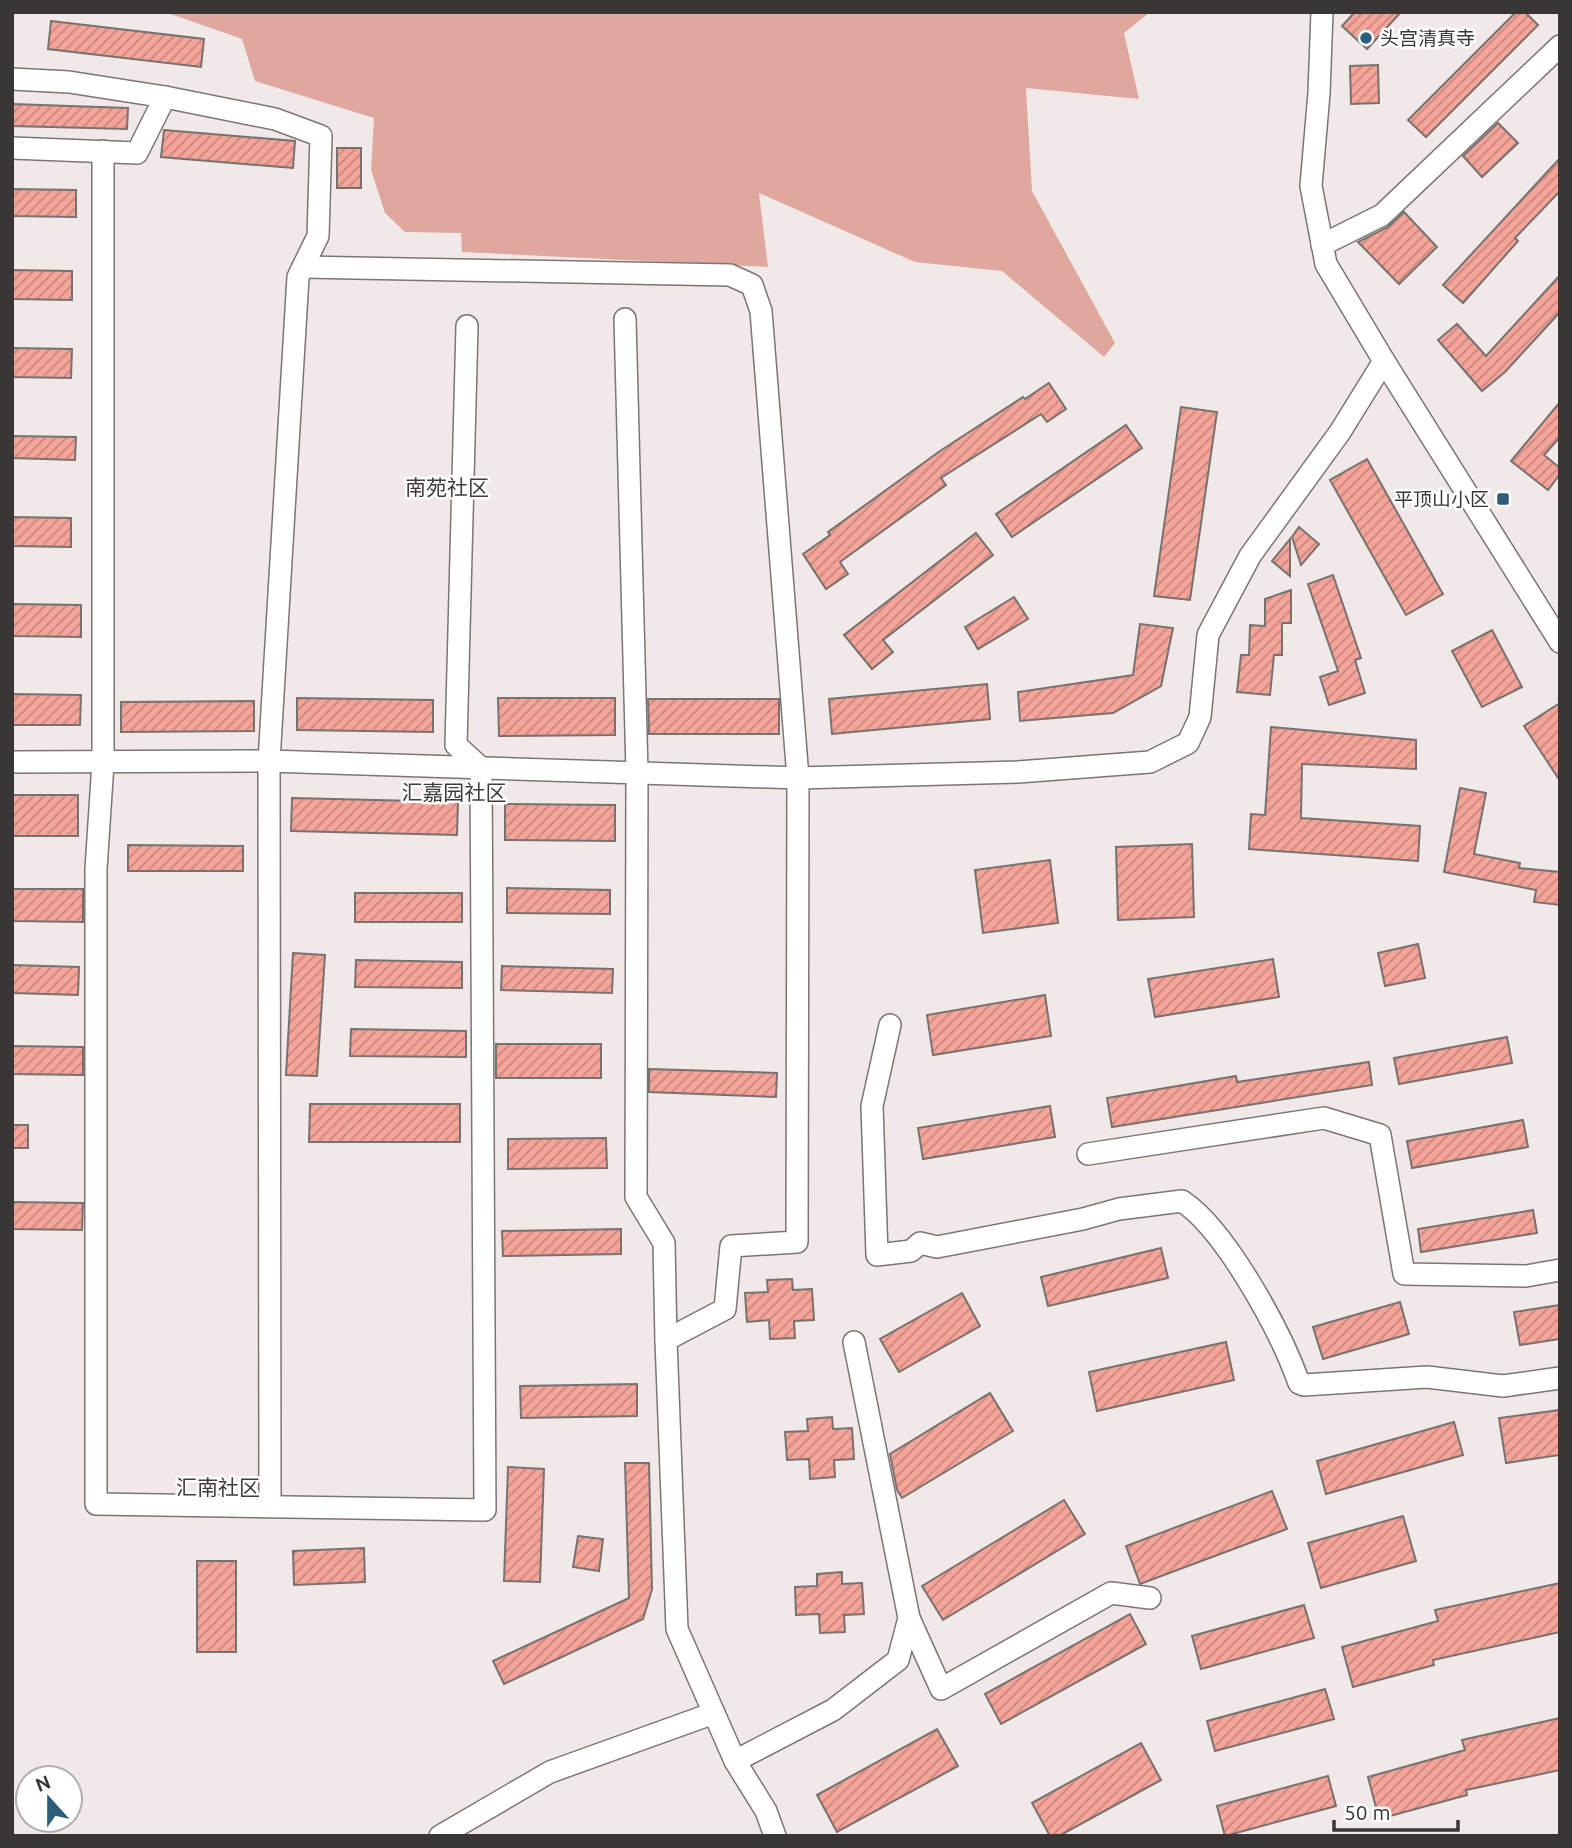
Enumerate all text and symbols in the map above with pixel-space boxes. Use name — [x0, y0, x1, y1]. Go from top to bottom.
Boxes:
place label: 头宫清真寺 — [1380, 27, 1475, 49]
marker: 头宫清真寺 — [1358, 30, 1374, 46]
district label: 南苑社区 — [405, 475, 489, 499]
place label: 平顶山小区 — [1394, 488, 1489, 510]
marker: 平顶山小区 — [1495, 491, 1511, 507]
district label: 汇嘉园社区 — [402, 780, 507, 804]
district label: 汇南社区 — [176, 1475, 260, 1499]
north arrow — [14, 1764, 84, 1834]
text: N — [32, 1770, 53, 1796]
scale bar — [1334, 1788, 1458, 1832]
text: 50 m — [1344, 1800, 1391, 1824]

